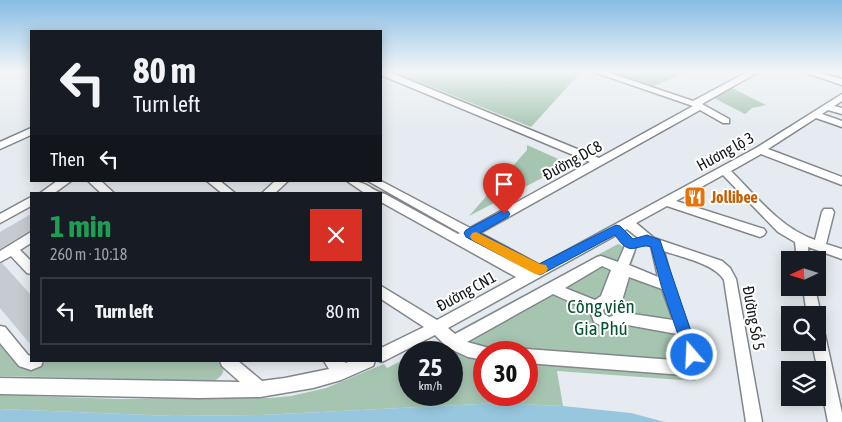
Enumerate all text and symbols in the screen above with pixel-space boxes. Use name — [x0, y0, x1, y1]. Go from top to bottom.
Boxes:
icon: left — [50, 50, 115, 115]
text: 80 m — [133, 50, 196, 90]
text: Turn left — [133, 91, 200, 117]
street label: Hương lộ 3 — [693, 128, 757, 175]
street label: Đường DC8 — [539, 136, 605, 184]
icon: left — [95, 145, 123, 173]
text: Then — [50, 148, 85, 170]
pin — [483, 163, 525, 214]
icon: arrive — [490, 170, 518, 198]
restaurant icon: Jollibee — [683, 185, 707, 209]
place label: Jollibee — [710, 188, 758, 206]
text: 1 min — [50, 209, 111, 243]
button: close — [310, 209, 362, 261]
text: 260 m · 10:18 — [50, 245, 127, 263]
north arrow — [781, 251, 826, 296]
map controls — [781, 251, 826, 406]
street label: Đường CN1 — [433, 267, 499, 316]
street label: Đường Số 5 — [739, 284, 769, 352]
park label: Công viên Gia Phú — [567, 295, 635, 339]
icon: left — [52, 297, 80, 325]
text: Turn left — [95, 300, 153, 322]
text: 80 m — [326, 300, 360, 322]
button: search — [781, 306, 826, 351]
position arrow — [665, 328, 717, 380]
speed limit sign: 30 — [473, 341, 538, 406]
text: 25 — [419, 353, 442, 381]
button: layers — [781, 361, 826, 406]
text: km/h — [419, 379, 442, 393]

